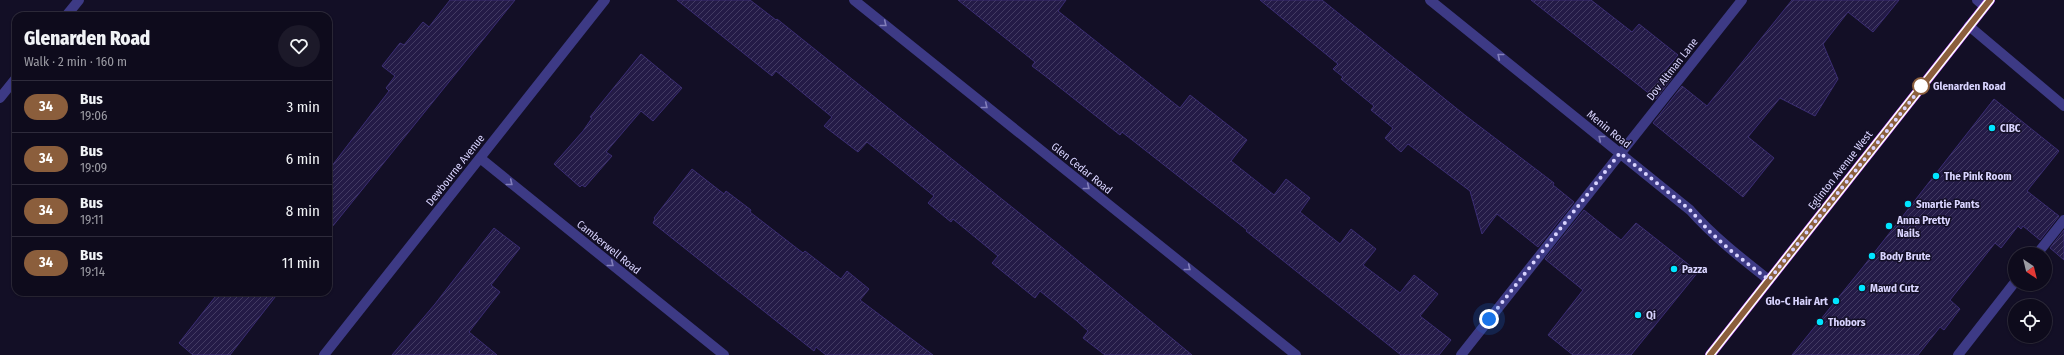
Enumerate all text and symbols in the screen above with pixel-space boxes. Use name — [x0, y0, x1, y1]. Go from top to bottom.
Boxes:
one-way arrow — [880, 20, 887, 27]
button: heart — [278, 25, 320, 67]
text: Glenarden Road — [24, 27, 150, 50]
street label: Dov Altman Lane — [1644, 36, 1701, 103]
text: Walk · 2 min · 160 m — [24, 54, 127, 69]
one-way arrow — [1497, 54, 1504, 61]
marker: Glenarden Road — [1912, 77, 1930, 95]
place label: Glenarden Road — [1933, 80, 2006, 93]
text: Bus — [80, 90, 103, 108]
text: 34 — [39, 98, 53, 115]
text: 3 min — [286, 98, 320, 116]
one-way arrow — [981, 101, 988, 108]
text: 19:06 — [80, 108, 107, 123]
street label: Menin Road — [1584, 108, 1633, 151]
place label: CIBC — [2000, 122, 2021, 135]
marker: CIBC — [1987, 123, 1997, 133]
street label: Eglinton Avenue West — [1806, 128, 1876, 212]
street label: Dewbourne Avenue — [423, 132, 487, 209]
one-way arrow — [1599, 135, 1606, 142]
street label: Glen Cedar Road — [1049, 140, 1115, 197]
text: Bus — [80, 142, 103, 160]
text: 34 — [39, 150, 53, 167]
text: 6 min — [286, 150, 320, 168]
text: 19:09 — [80, 160, 107, 175]
place label: The Pink Room — [1944, 170, 2012, 183]
marker: The Pink Room — [1931, 171, 1941, 181]
one-way arrow — [506, 178, 513, 185]
one-way arrow — [1082, 182, 1089, 189]
text: Bus — [80, 194, 103, 212]
place label: Smartie Pants — [1916, 198, 1980, 211]
marker: Smartie Pants — [1903, 199, 1913, 209]
text: 34 — [39, 202, 53, 219]
text: 8 min — [286, 202, 320, 220]
text: 19:11 — [80, 212, 104, 227]
place label: Anna Pretty Nails — [1896, 214, 1951, 240]
street label: Camberwell Road — [574, 218, 643, 277]
marker: Anna Pretty Nails — [1884, 221, 1894, 231]
text: Bus — [80, 246, 103, 264]
north arrow — [2008, 247, 2052, 291]
map controls — [2008, 247, 2052, 343]
place label: Body Brute — [1880, 250, 1931, 263]
marker: Body Brute — [1867, 251, 1877, 261]
text: 34 — [39, 254, 53, 271]
text: 11 min — [282, 254, 320, 272]
one-way arrow — [607, 260, 614, 267]
place label: Pazza — [1682, 263, 1708, 276]
text: 19:14 — [80, 264, 105, 279]
one-way arrow — [1184, 264, 1191, 271]
marker: Pazza — [1669, 264, 1679, 274]
place label: Mawd Cutz — [1870, 282, 1919, 295]
marker: Mawd Cutz — [1857, 283, 1867, 293]
place label: Glo-C Hair Art — [1765, 295, 1828, 308]
marker: Glo-C Hair Art — [1831, 296, 1841, 306]
button: locate — [2008, 299, 2052, 343]
your location — [1479, 309, 1499, 329]
place label: Qi — [1646, 309, 1656, 322]
marker: Qi — [1633, 310, 1643, 320]
place label: Thobors — [1828, 316, 1866, 329]
marker: Thobors — [1815, 317, 1825, 327]

